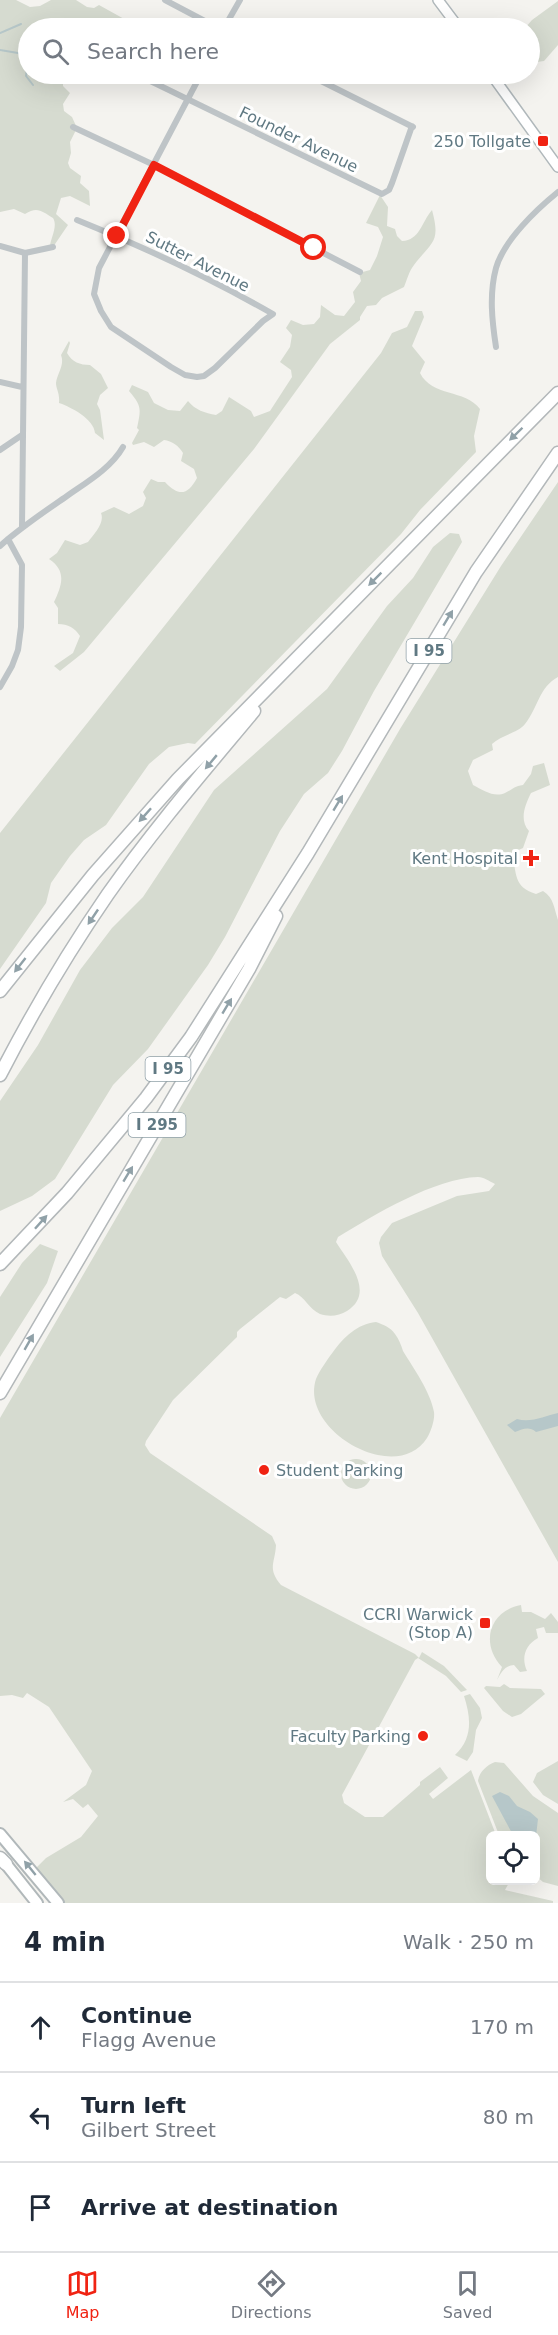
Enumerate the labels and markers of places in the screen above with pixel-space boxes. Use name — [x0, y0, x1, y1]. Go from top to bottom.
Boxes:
place label: 250 Tollgate — [434, 132, 531, 151]
marker: 250 Tollgate — [536, 134, 550, 148]
place label: Kent Hospital — [412, 849, 518, 868]
marker: Kent Hospital — [522, 849, 540, 867]
place label: Student Parking — [276, 1461, 403, 1480]
marker: Student Parking — [257, 1463, 271, 1477]
place label: CCRI Warwick (Stop A) — [363, 1605, 474, 1642]
marker: CCRI Warwick (Stop A) — [478, 1616, 492, 1630]
place label: Faculty Parking — [290, 1727, 411, 1746]
marker: Faculty Parking — [416, 1729, 430, 1743]

